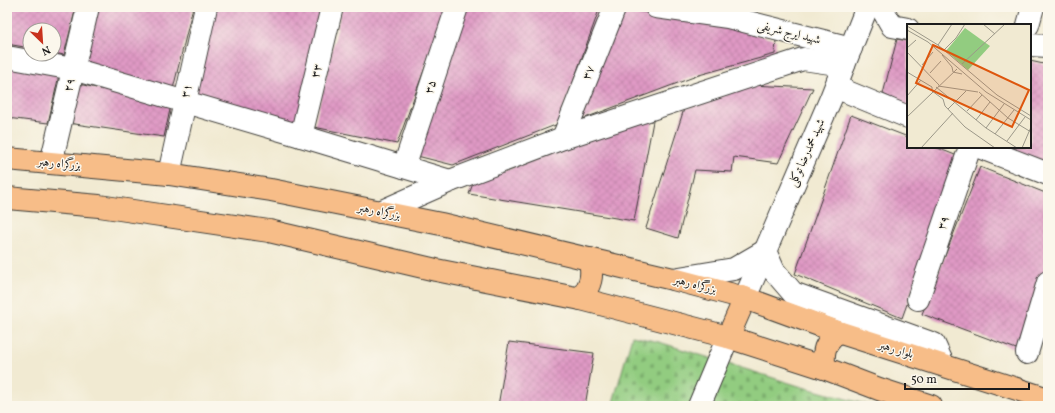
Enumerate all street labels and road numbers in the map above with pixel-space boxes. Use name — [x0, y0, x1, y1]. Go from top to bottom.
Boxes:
street label: شهید ایرج شریفی — [755, 17, 822, 51]
street label: ۳۳ — [308, 62, 326, 80]
street label: ۳۷ — [579, 64, 599, 82]
street label: ۲۹ — [61, 76, 79, 94]
street label: ۳۵ — [421, 78, 441, 96]
street label: ۳۱ — [178, 82, 196, 100]
street label: شهید محمدرضا توکلی — [785, 116, 829, 190]
street label: بزرگراه رهبر — [35, 153, 81, 174]
street label: بزرگراه رهبر — [354, 199, 402, 224]
street label: ۳۹ — [934, 214, 954, 232]
street label: بزرگراه رهبر — [670, 271, 718, 298]
street label: بلوار رهبر — [875, 337, 915, 363]

